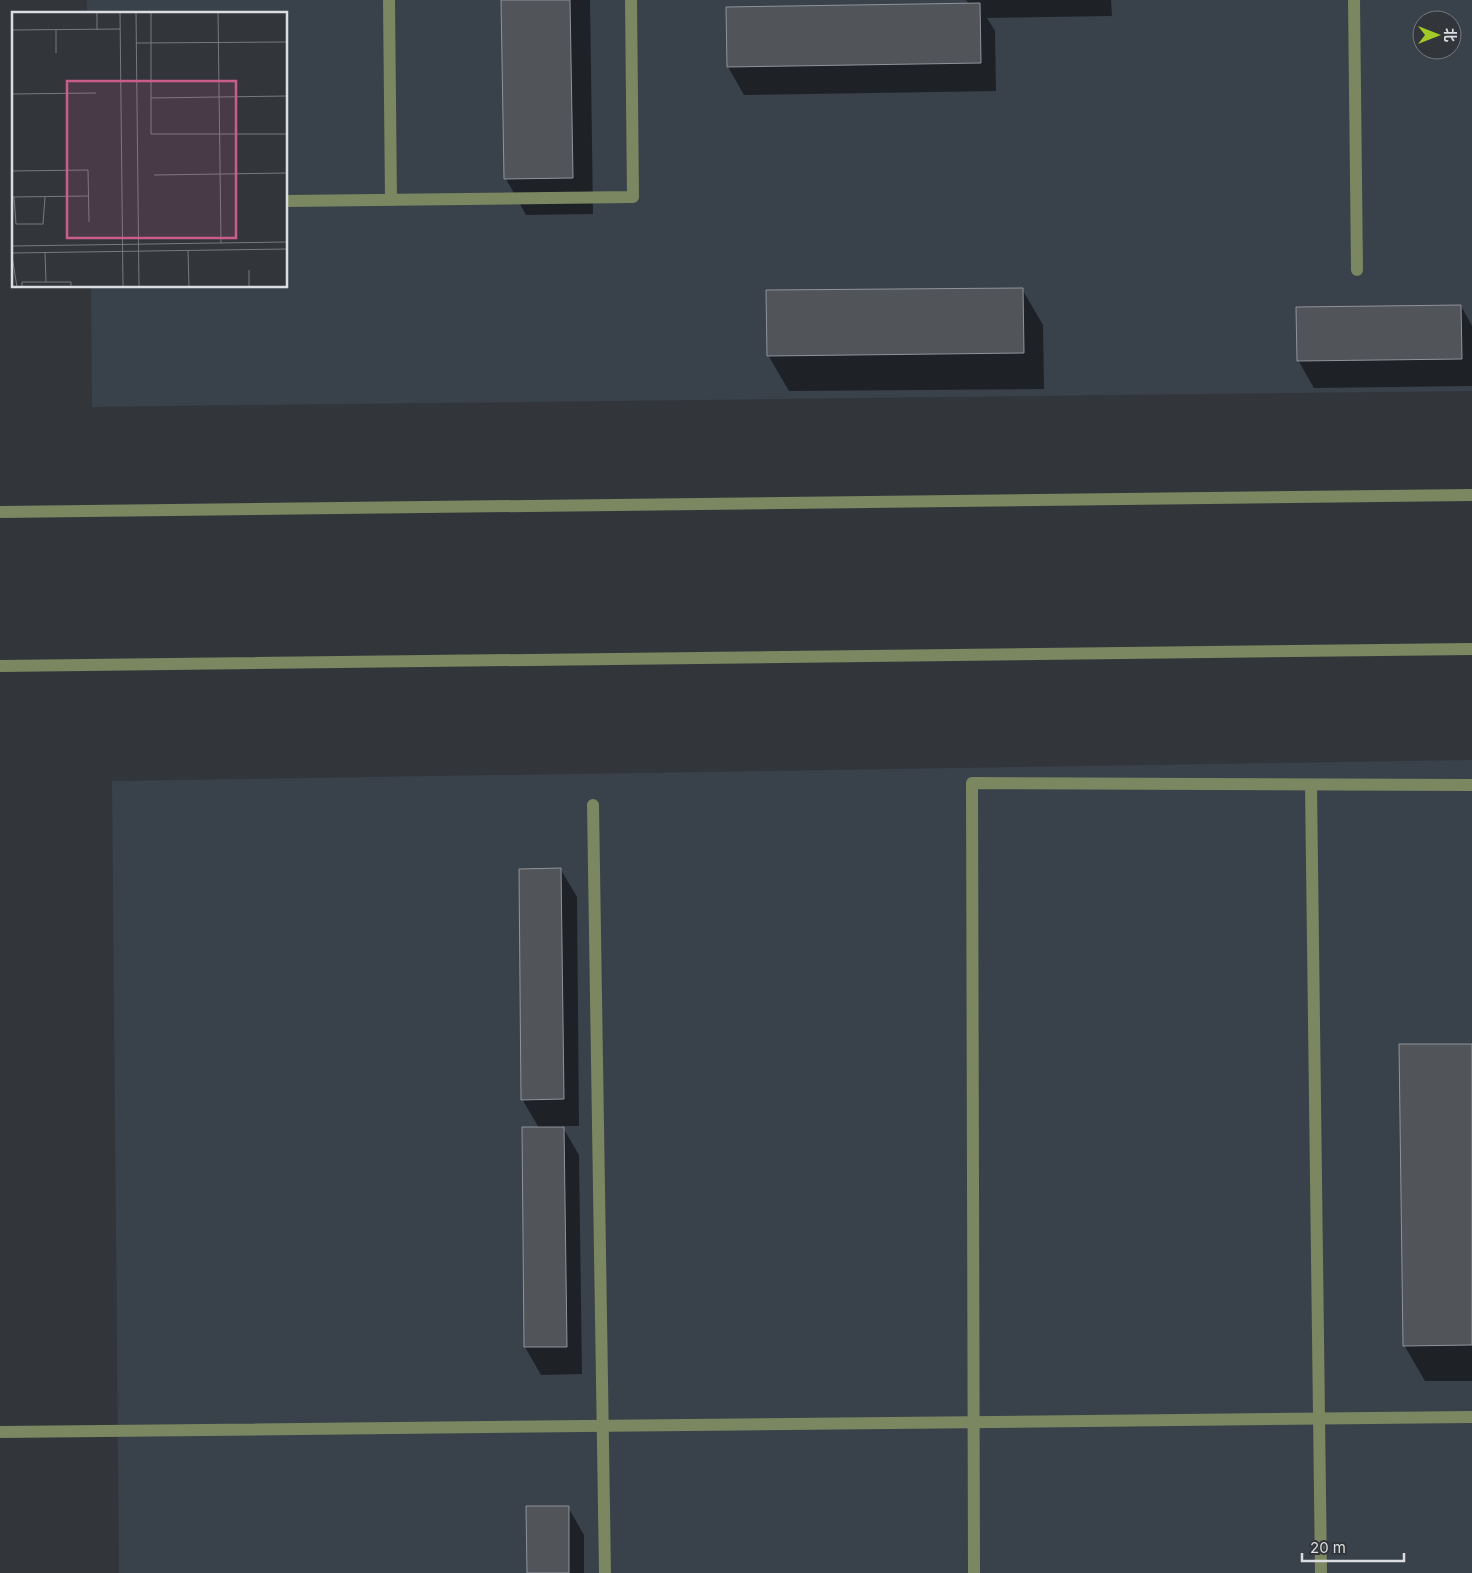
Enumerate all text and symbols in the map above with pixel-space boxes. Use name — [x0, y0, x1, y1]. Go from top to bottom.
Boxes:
north arrow — [1412, 10, 1462, 60]
inset map — [12, 12, 288, 288]
text: 北 — [1442, 28, 1459, 42]
scale bar — [1302, 1530, 1404, 1562]
text: 20 m — [1310, 1538, 1346, 1557]

